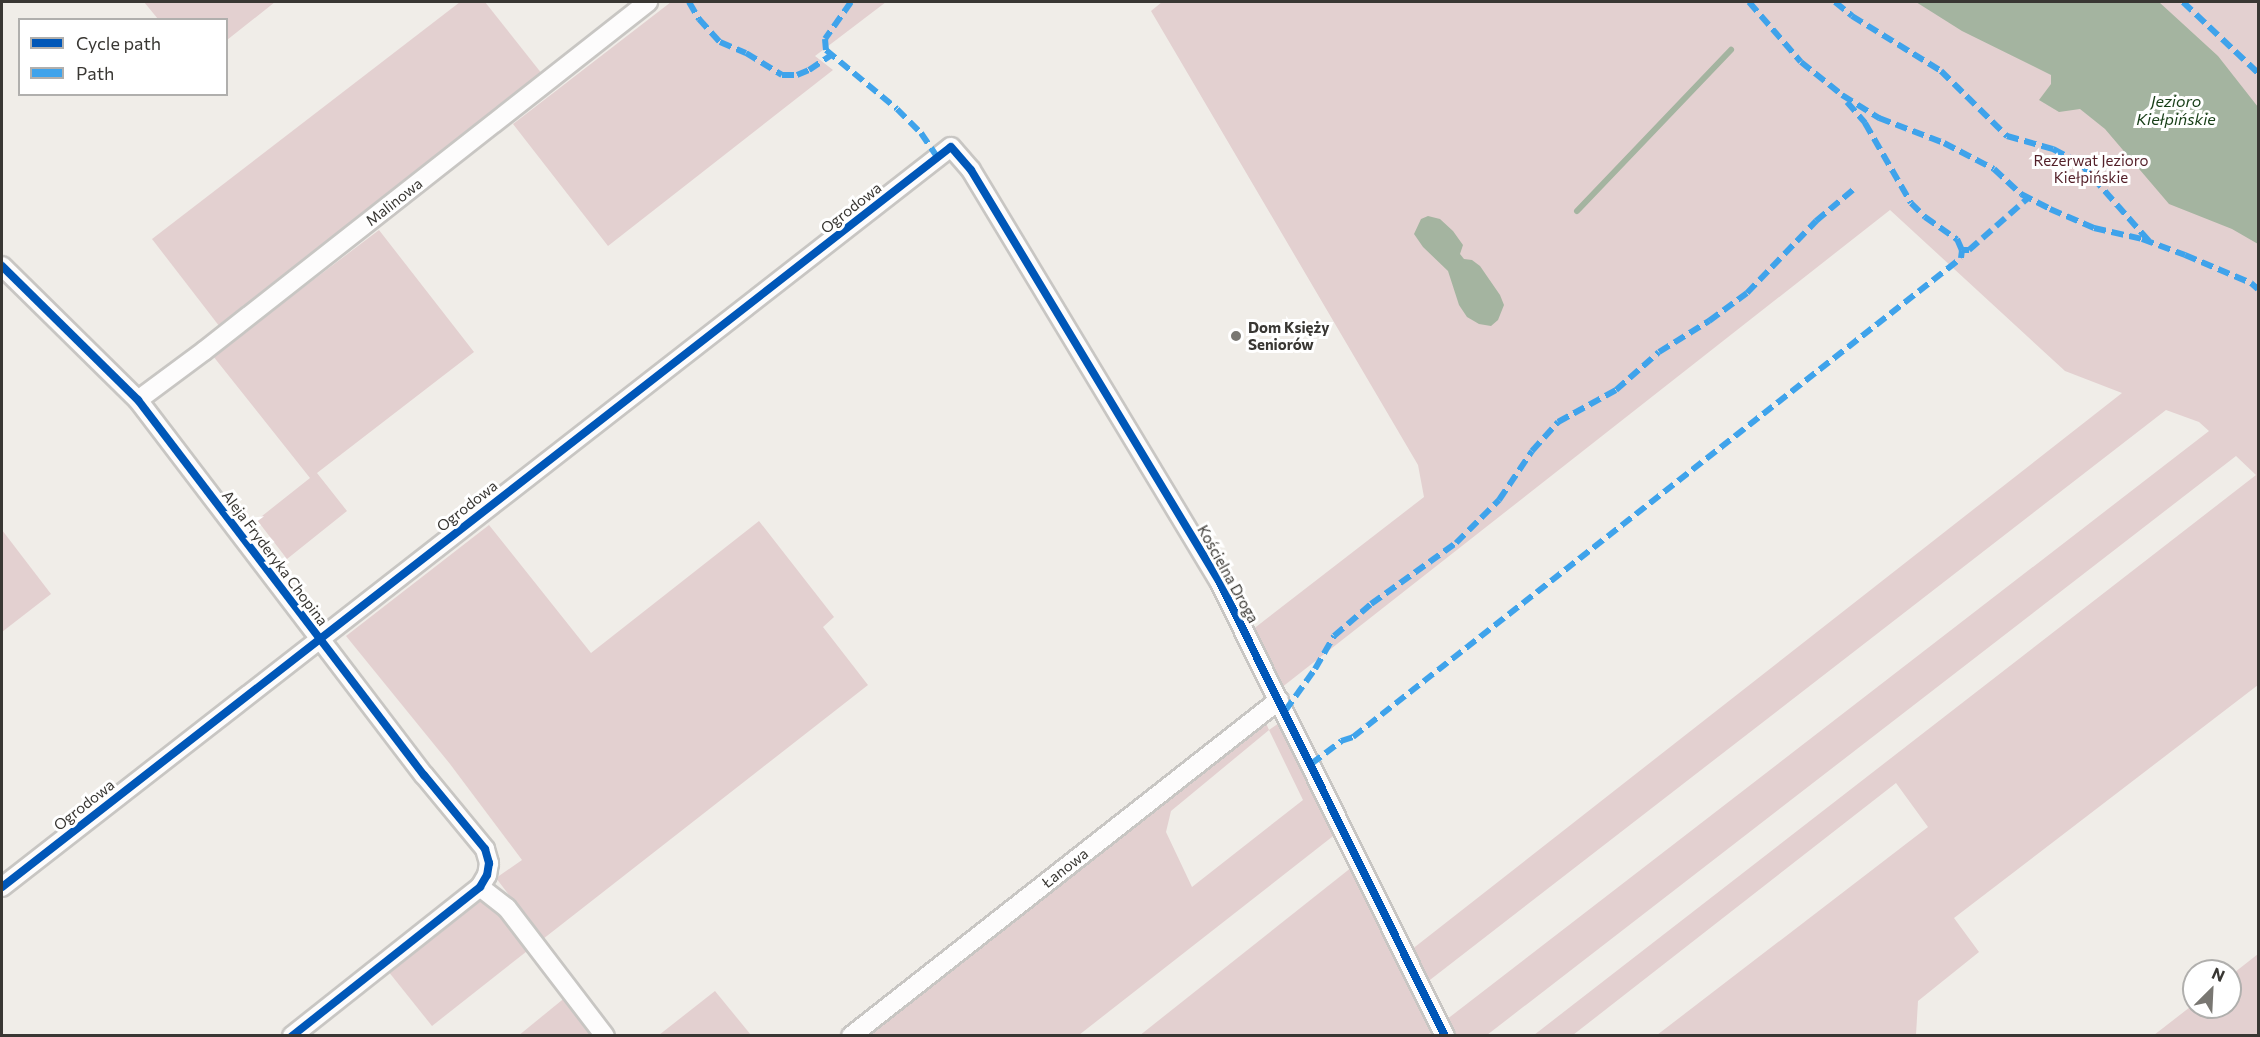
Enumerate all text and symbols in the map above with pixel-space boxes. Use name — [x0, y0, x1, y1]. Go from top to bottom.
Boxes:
legend — [18, 18, 228, 96]
text: Cycle path — [76, 32, 161, 54]
text: Path — [76, 62, 114, 84]
water label: Jezioro Kiełpińskie — [2136, 91, 2216, 129]
park label: Rezerwat Jezioro Kiełpińskie — [2034, 151, 2148, 186]
street label: Malinowa — [362, 174, 426, 230]
street label: Ogrodowa — [817, 179, 885, 237]
place label: Dom Księży Seniorów — [1248, 318, 1329, 353]
marker: Dom Księży Seniorów — [1229, 329, 1243, 343]
street label: Ogrodowa — [433, 477, 501, 535]
street label: Aleja Fryderyka Chopina — [218, 487, 332, 629]
street label: Kościelna Droga — [1194, 522, 1262, 626]
street label: Ogrodowa — [50, 776, 118, 834]
street label: Łanowa — [1038, 844, 1092, 892]
north arrow — [2182, 959, 2242, 1019]
text: N — [2209, 963, 2228, 985]

